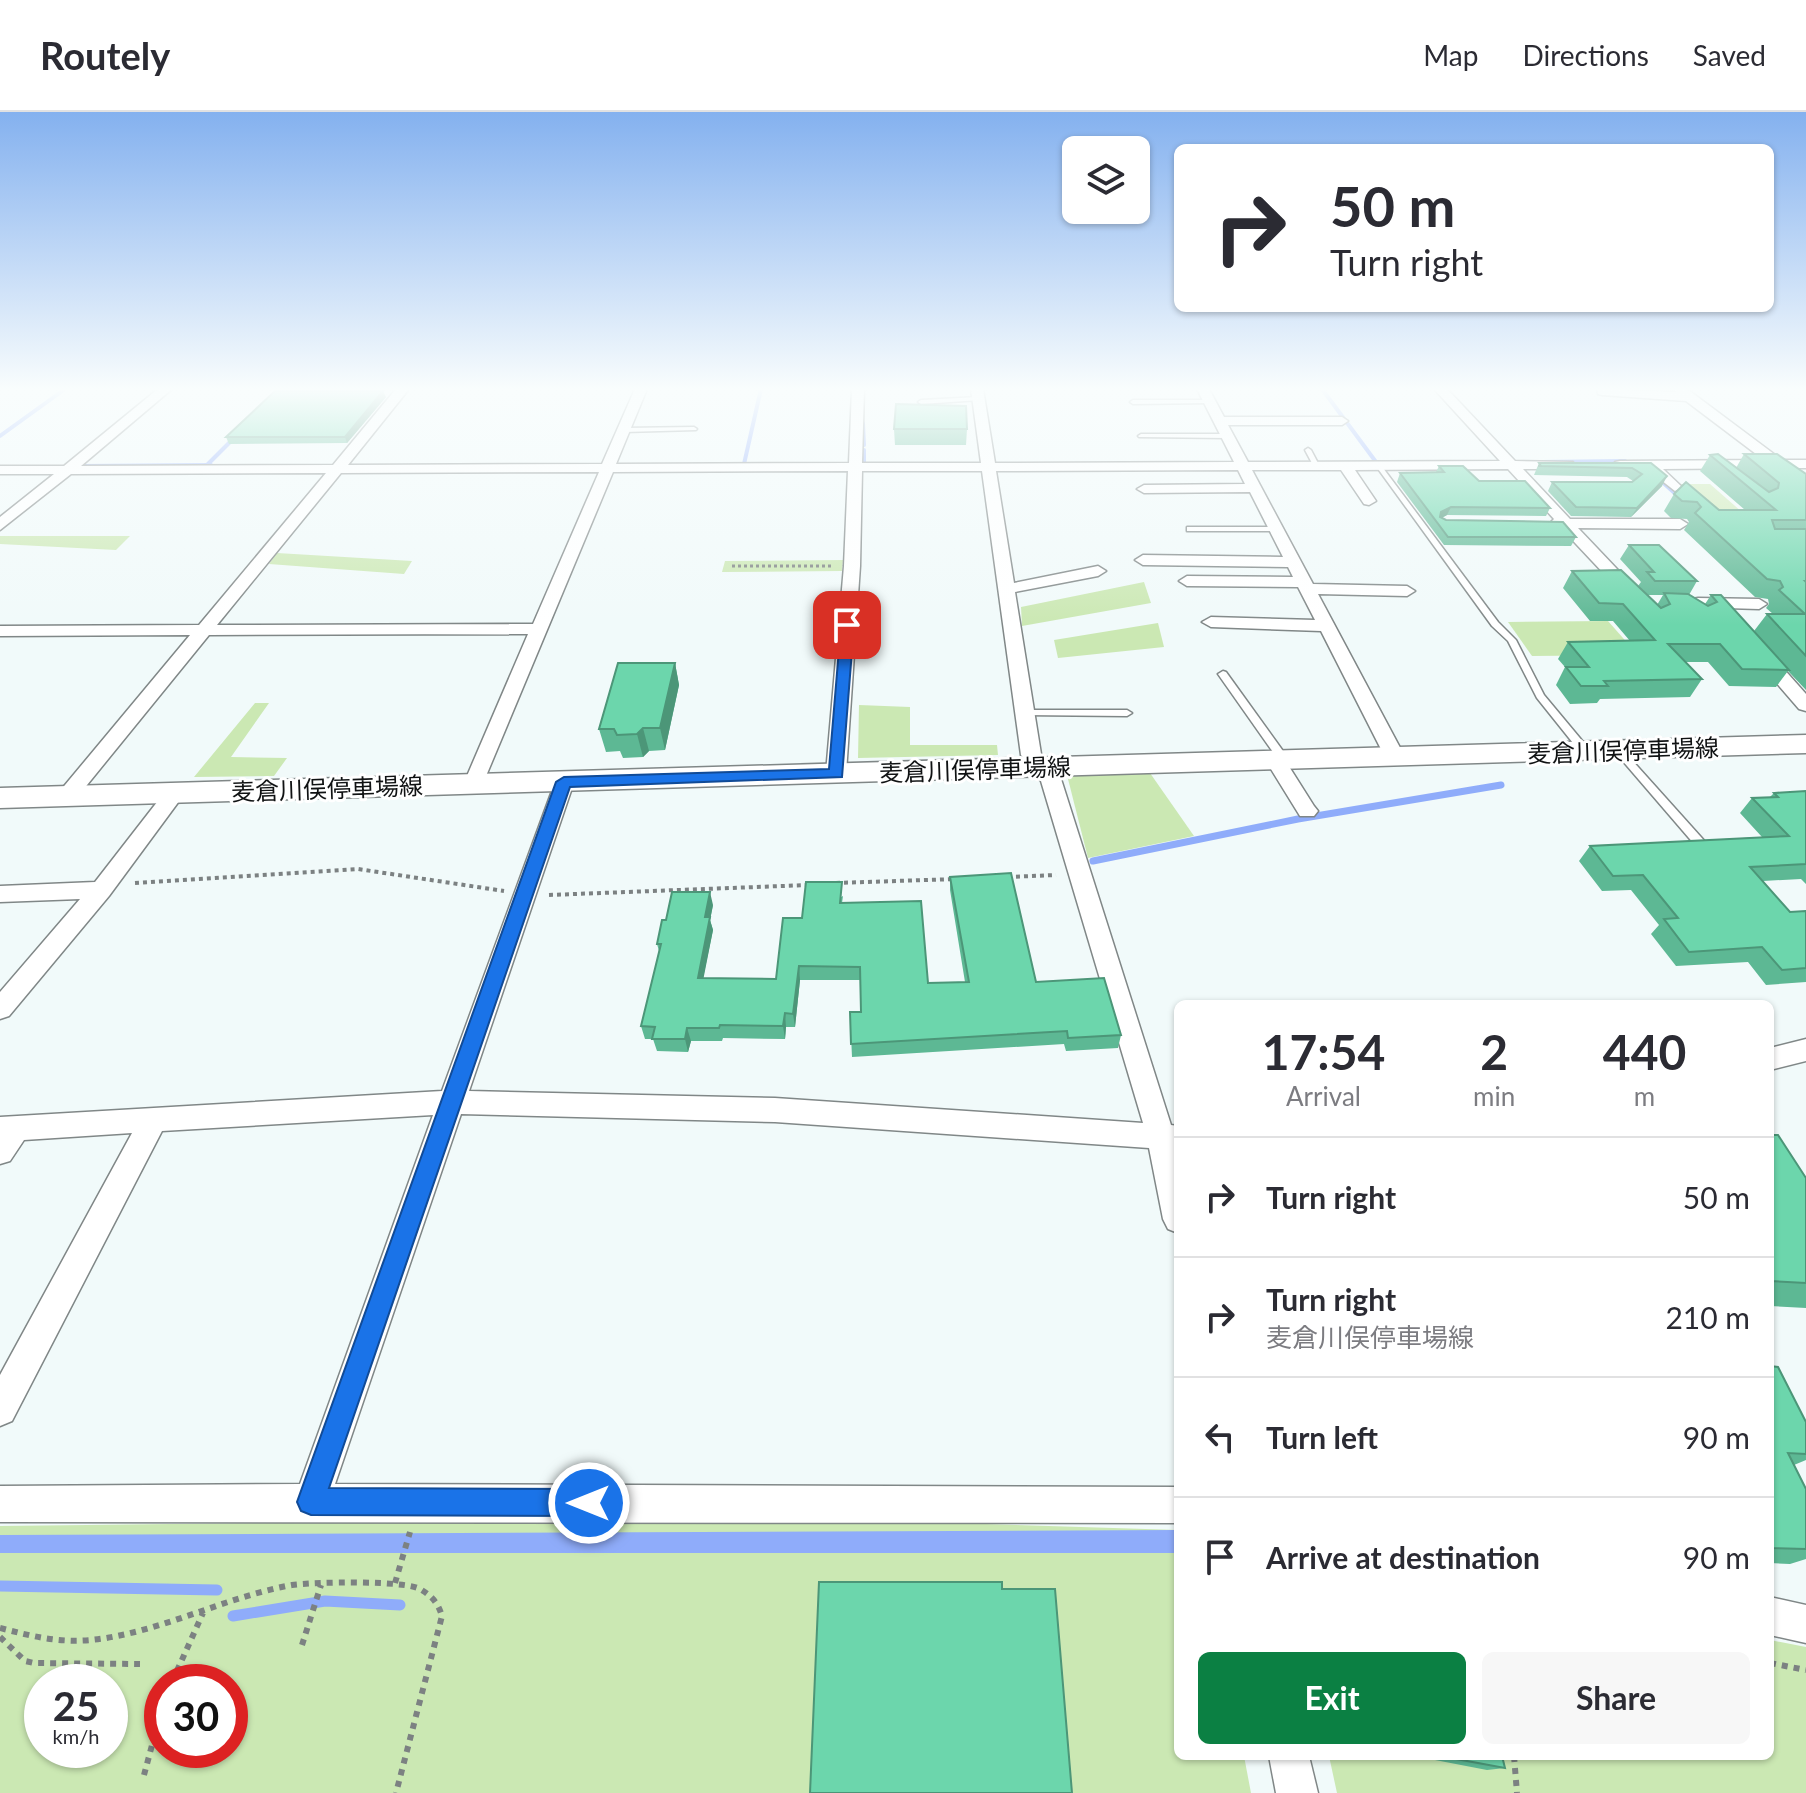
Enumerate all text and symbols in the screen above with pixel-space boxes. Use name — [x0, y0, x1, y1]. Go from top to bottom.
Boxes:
text: Routely — [40, 32, 170, 78]
text: Map — [1423, 38, 1478, 72]
text: Directions — [1522, 38, 1649, 72]
text: Saved — [1693, 38, 1766, 72]
map controls — [1062, 136, 1150, 224]
button: layers — [1062, 136, 1150, 224]
text: 50 m — [1330, 172, 1455, 239]
icon: right — [1198, 176, 1302, 280]
text: Turn right — [1330, 240, 1483, 284]
pin — [813, 591, 881, 659]
icon: arrive — [825, 603, 869, 647]
street label: 麦倉川俣停車場線 — [1527, 732, 1719, 768]
street label: 麦倉川俣停車場線 — [879, 751, 1071, 787]
street label: 麦倉川俣停車場線 — [231, 770, 423, 806]
text: 17:54 — [1262, 1023, 1385, 1080]
text: 2 — [1480, 1023, 1508, 1080]
text: 440 — [1603, 1023, 1686, 1080]
text: Arrival — [1286, 1080, 1361, 1112]
text: min — [1473, 1080, 1515, 1112]
text: m — [1634, 1080, 1655, 1112]
icon: right — [1198, 1175, 1242, 1219]
text: Turn right — [1266, 1179, 1396, 1215]
text: 50 m — [1683, 1179, 1750, 1215]
text: Turn right — [1266, 1281, 1396, 1317]
icon: right — [1198, 1295, 1242, 1339]
text: 210 m — [1665, 1299, 1750, 1335]
text: 麦倉川俣停車場線 — [1266, 1321, 1474, 1353]
icon: left — [1198, 1415, 1242, 1459]
text: Turn left — [1266, 1419, 1378, 1455]
text: 90 m — [1683, 1419, 1750, 1455]
position arrow — [547, 1461, 631, 1545]
icon: arrive — [1198, 1535, 1242, 1579]
text: Arrive at destination — [1266, 1539, 1540, 1575]
text: 90 m — [1683, 1539, 1750, 1575]
button: Exit — [1198, 1652, 1466, 1744]
button: Share — [1482, 1652, 1750, 1744]
speed limit sign: 30 — [144, 1664, 248, 1768]
text: 25 — [53, 1682, 99, 1730]
text: km/h — [53, 1724, 99, 1748]

